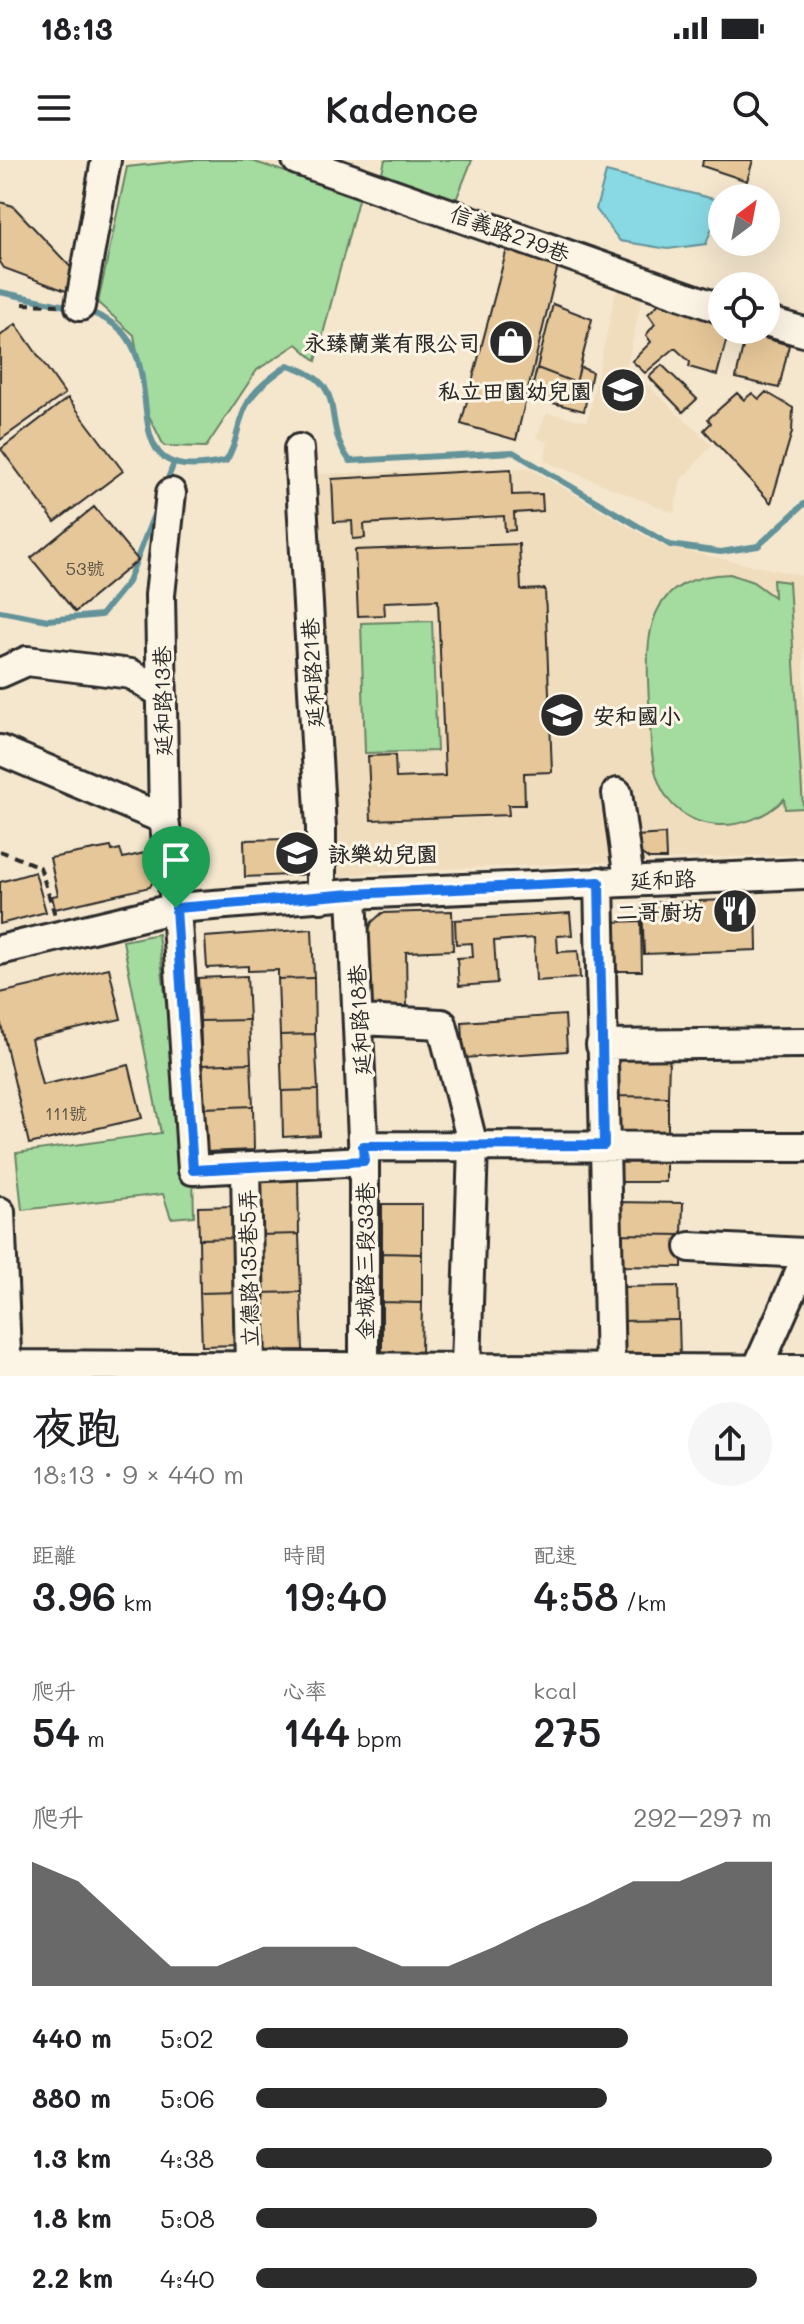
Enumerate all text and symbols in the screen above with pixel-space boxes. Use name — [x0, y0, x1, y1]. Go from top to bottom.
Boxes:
text: 18:13 — [40, 8, 113, 48]
text: Kadence — [325, 85, 479, 132]
icon: menu — [32, 86, 76, 130]
icon: search — [728, 86, 772, 130]
north arrow — [708, 184, 780, 256]
map controls — [708, 184, 780, 344]
street label: 信義路279巷 — [446, 198, 574, 268]
button: locate — [708, 272, 780, 344]
shop icon: 永臻蘭業有限公司 — [487, 318, 535, 366]
place label: 永臻蘭業有限公司 — [304, 328, 480, 357]
school or university icon: 私立田園幼兒園 — [599, 366, 647, 414]
place label: 私立田園幼兒園 — [438, 376, 592, 405]
house number: 53號 — [65, 556, 105, 580]
street label: 延和路21巷 — [295, 617, 329, 729]
street label: 延和路13巷 — [147, 645, 177, 757]
school or university icon: 安和國小 — [538, 691, 586, 739]
place label: 安和國小 — [593, 701, 681, 730]
pin — [142, 826, 210, 908]
school or university icon: 詠樂幼兒園 — [273, 829, 321, 877]
icon: arrive — [154, 838, 198, 882]
place label: 詠樂幼兒園 — [328, 839, 438, 868]
street label: 延和路 — [630, 863, 696, 895]
restaurant icon: 二哥廚坊 — [711, 887, 759, 935]
place label: 二哥廚坊 — [616, 897, 704, 926]
street label: 延和路18巷 — [342, 964, 376, 1076]
house number: 111號 — [45, 1101, 87, 1125]
street label: 金城路三段33巷 — [350, 1182, 379, 1340]
street label: 立德路135巷5弄 — [232, 1189, 264, 1347]
text: 夜跑 — [32, 1398, 120, 1455]
button: share — [688, 1402, 772, 1486]
text: 18:13 · 9 × 440 m — [32, 1457, 244, 1491]
text: 距離 — [32, 1540, 76, 1569]
text: 時間 — [283, 1540, 327, 1569]
text: 配速 — [533, 1540, 577, 1569]
text: 3.96 — [32, 1569, 116, 1621]
text: 19:40 — [283, 1569, 387, 1621]
text: 4:58 — [533, 1569, 619, 1621]
text: km — [116, 1588, 152, 1617]
text: /km — [619, 1588, 666, 1617]
text: 爬升 — [32, 1676, 76, 1705]
text: 心率 — [283, 1676, 327, 1705]
text: kcal — [533, 1676, 577, 1705]
text: 54 — [32, 1705, 80, 1757]
text: 144 — [283, 1705, 350, 1757]
text: 275 — [533, 1705, 601, 1757]
text: m — [80, 1724, 105, 1753]
text: bpm — [350, 1724, 402, 1753]
text: 爬升 — [32, 1800, 84, 1834]
text: 292–297 m — [633, 1800, 772, 1834]
text: 440 m — [32, 2021, 112, 2055]
text: 5:02 — [160, 2021, 214, 2055]
text: 880 m — [32, 2081, 111, 2115]
text: 5:06 — [160, 2081, 215, 2115]
text: 1.3 km — [32, 2141, 111, 2175]
text: 4:38 — [160, 2141, 214, 2175]
text: 1.8 km — [32, 2201, 112, 2235]
text: 5:08 — [160, 2201, 215, 2235]
text: 2.2 km — [32, 2261, 113, 2295]
text: 4:40 — [160, 2261, 215, 2295]

